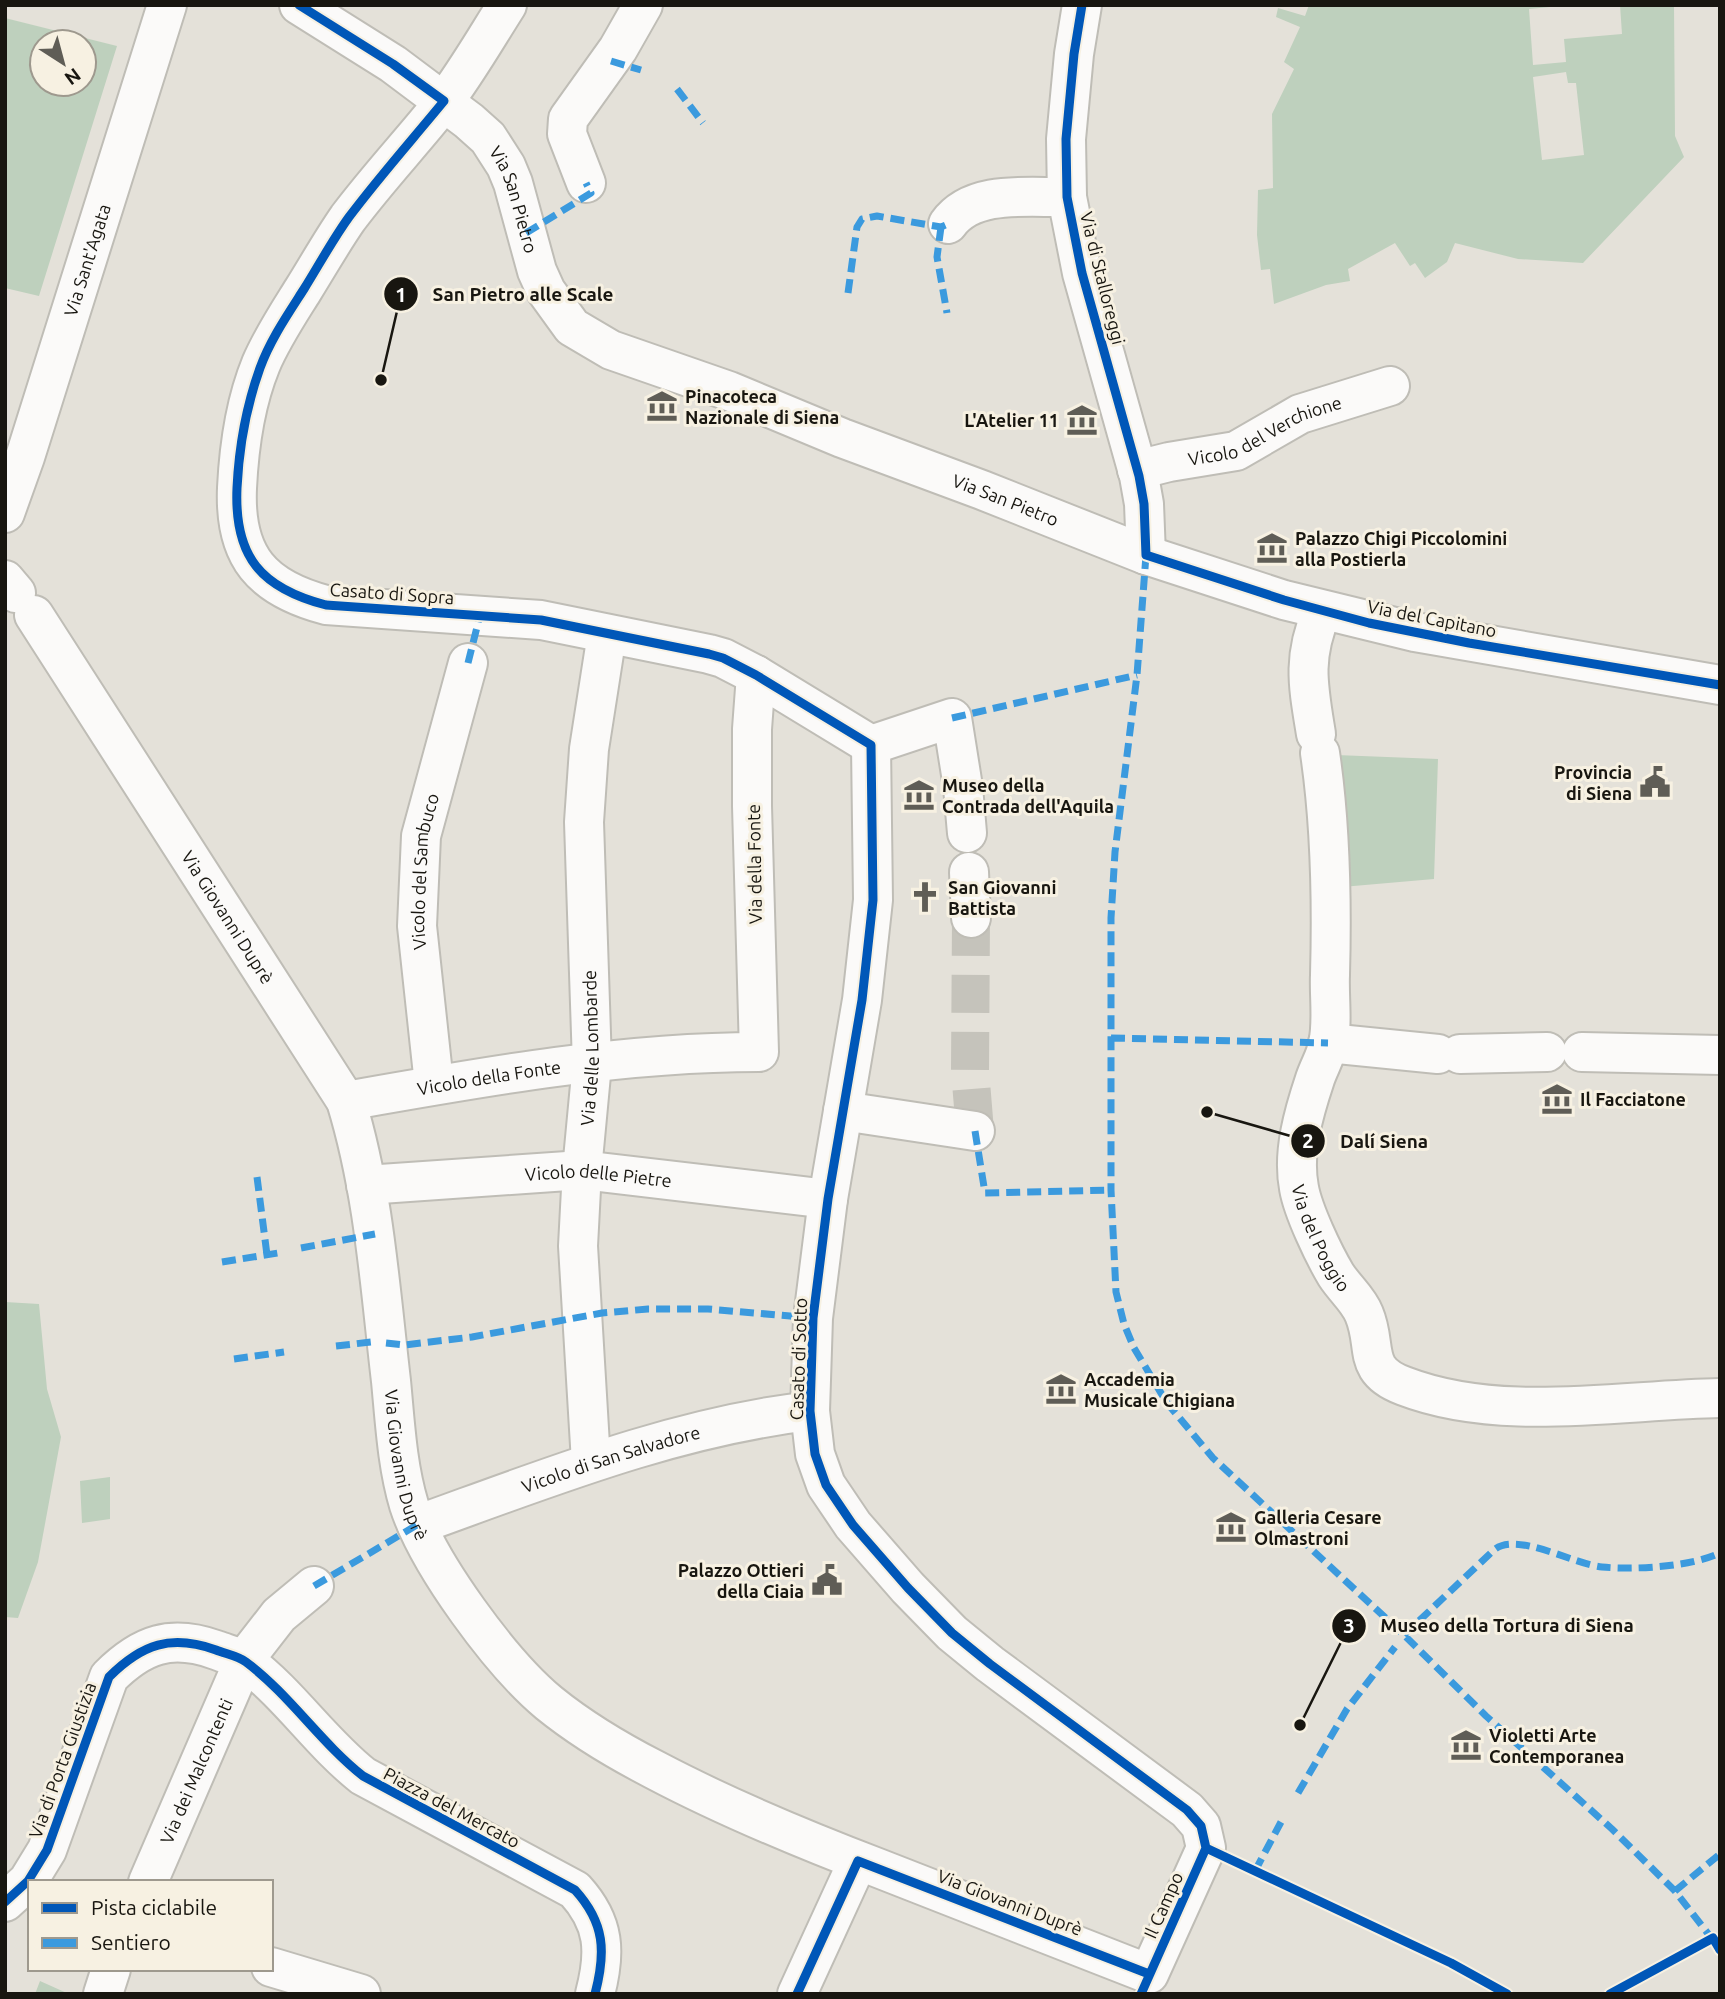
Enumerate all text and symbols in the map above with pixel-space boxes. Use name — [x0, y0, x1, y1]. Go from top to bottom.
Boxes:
north arrow — [28, 28, 98, 98]
text: N — [61, 64, 85, 90]
street label: Via San Pietro — [486, 142, 542, 255]
street label: Via Sant'Agata — [60, 201, 114, 319]
street label: Via di Stalloreggi — [1077, 209, 1129, 347]
callout: San Pietro alle Scale — [384, 274, 628, 314]
text: 1 — [395, 282, 407, 306]
text: San Pietro alle Scale — [433, 283, 614, 305]
place label: Pinacoteca Nazionale di Siena — [685, 386, 839, 427]
museum icon: Pinacoteca Nazionale di Siena — [645, 389, 679, 423]
street label: Vicolo del Verchione — [1187, 392, 1344, 469]
museum icon: L'Atelier 11 — [1065, 403, 1099, 437]
place label: L'Atelier 11 — [964, 410, 1059, 430]
street label: Via San Pietro — [950, 470, 1062, 529]
place label: Palazzo Chigi Piccolomini alla Postierla — [1295, 528, 1507, 569]
museum icon: Palazzo Chigi Piccolomini alla Postierla — [1255, 531, 1289, 565]
street label: Casato di Sopra — [329, 579, 455, 607]
street label: Via del Capitano — [1366, 596, 1498, 640]
place label: Provincia di Siena — [1554, 762, 1632, 803]
public building icon: Provincia di Siena — [1638, 765, 1672, 799]
place label: Museo della Contrada dell'Aquila — [942, 775, 1114, 816]
museum icon: Museo della Contrada dell'Aquila — [902, 778, 936, 812]
street label: Vicolo del Sambuco — [407, 791, 442, 951]
street label: Via della Fonte — [743, 804, 765, 924]
street label: Via Giovanni Duprè — [178, 847, 278, 987]
place label: San Giovanni Battista — [948, 877, 1056, 918]
church icon: San Giovanni Battista — [908, 880, 942, 914]
street label: Via delle Lombarde — [576, 970, 602, 1127]
street label: Vicolo della Fonte — [416, 1056, 562, 1098]
museum icon: Il Facciatone — [1540, 1082, 1574, 1116]
place label: Il Facciatone — [1580, 1089, 1686, 1109]
callout: Dalí Siena — [1291, 1121, 1442, 1161]
text: 2 — [1302, 1128, 1314, 1152]
text: Dalí Siena — [1340, 1130, 1428, 1152]
street label: Vicolo delle Pietre — [524, 1160, 673, 1190]
street label: Via del Poggio — [1288, 1182, 1354, 1295]
street label: Casato di Sotto — [786, 1297, 810, 1421]
place label: Accademia Musicale Chigiana — [1084, 1369, 1235, 1410]
museum icon: Accademia Musicale Chigiana — [1044, 1372, 1078, 1406]
street label: Via Giovanni Duprè — [382, 1388, 432, 1543]
street label: Vicolo di San Salvadore — [519, 1422, 702, 1496]
place label: Galleria Cesare Olmastroni — [1254, 1507, 1382, 1548]
museum icon: Galleria Cesare Olmastroni — [1214, 1510, 1248, 1544]
place label: Palazzo Ottieri della Ciaia — [678, 1560, 804, 1601]
public building icon: Palazzo Ottieri della Ciaia — [810, 1563, 844, 1597]
callout: Museo della Tortura di Siena — [1332, 1606, 1648, 1646]
text: 3 — [1343, 1613, 1355, 1637]
text: Museo della Tortura di Siena — [1380, 1614, 1634, 1636]
street label: Via di Porta Giustizia — [24, 1679, 100, 1841]
street label: Via dei Malcontenti — [156, 1695, 236, 1847]
place label: Violetti Arte Contemporanea — [1489, 1725, 1624, 1766]
museum icon: Violetti Arte Contemporanea — [1449, 1728, 1483, 1762]
street label: Piazza del Mercato — [381, 1763, 523, 1851]
street label: Via Giovanni Duprè — [935, 1865, 1085, 1939]
street label: Il Campo — [1140, 1869, 1186, 1941]
legend — [28, 1880, 273, 1971]
text: Pista ciclabile — [91, 1895, 217, 1919]
text: Sentiero — [91, 1930, 171, 1954]

